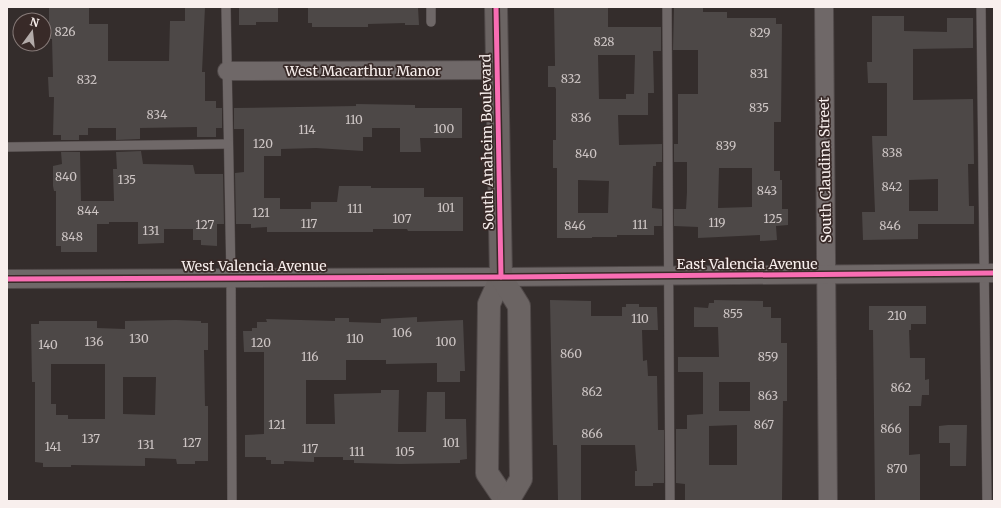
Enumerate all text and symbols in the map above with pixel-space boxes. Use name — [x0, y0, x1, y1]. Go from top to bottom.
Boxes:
north arrow — [12, 12, 52, 52]
text: N — [29, 14, 41, 30]
house number: 826 — [54, 24, 76, 39]
house number: 829 — [749, 25, 771, 40]
house number: 828 — [593, 34, 615, 49]
street label: South Anaheim Boulevard — [476, 53, 498, 230]
street label: West Macarthur Manor — [284, 62, 441, 80]
house number: 831 — [750, 66, 769, 81]
house number: 832 — [561, 71, 581, 86]
house number: 832 — [77, 72, 97, 87]
street label: South Claudina Street — [815, 96, 835, 243]
house number: 835 — [749, 100, 769, 115]
house number: 834 — [147, 107, 168, 122]
house number: 836 — [571, 110, 591, 125]
house number: 110 — [345, 112, 363, 127]
house number: 100 — [434, 121, 454, 136]
house number: 114 — [298, 122, 316, 137]
house number: 120 — [253, 136, 273, 151]
house number: 839 — [716, 138, 736, 153]
house number: 838 — [882, 145, 902, 160]
house number: 840 — [575, 146, 597, 161]
house number: 840 — [55, 169, 77, 184]
house number: 135 — [118, 172, 136, 187]
house number: 842 — [882, 179, 903, 194]
house number: 843 — [757, 183, 777, 198]
house number: 101 — [437, 200, 455, 215]
house number: 111 — [347, 201, 363, 216]
house number: 844 — [77, 203, 100, 218]
house number: 121 — [252, 205, 270, 220]
house number: 107 — [392, 211, 412, 226]
house number: 125 — [764, 211, 782, 226]
house number: 119 — [708, 215, 726, 230]
house number: 117 — [301, 216, 317, 231]
house number: 127 — [196, 217, 215, 232]
house number: 111 — [632, 217, 648, 232]
house number: 846 — [564, 218, 586, 233]
house number: 846 — [879, 218, 901, 233]
house number: 131 — [143, 223, 160, 238]
house number: 848 — [61, 229, 83, 244]
street label: East Valencia Avenue — [676, 255, 818, 273]
street label: West Valencia Avenue — [181, 257, 326, 275]
house number: 855 — [723, 306, 743, 321]
house number: 210 — [887, 308, 907, 323]
house number: 110 — [631, 311, 649, 326]
house number: 106 — [392, 325, 412, 340]
house number: 130 — [129, 331, 149, 346]
house number: 110 — [346, 331, 364, 346]
house number: 136 — [84, 334, 104, 349]
house number: 100 — [436, 334, 456, 349]
house number: 120 — [251, 335, 271, 350]
house number: 140 — [38, 337, 58, 352]
house number: 860 — [560, 346, 582, 361]
house number: 116 — [301, 349, 319, 364]
house number: 859 — [758, 349, 778, 364]
house number: 862 — [891, 380, 912, 395]
house number: 862 — [582, 384, 603, 399]
house number: 863 — [758, 388, 778, 403]
house number: 121 — [268, 417, 286, 432]
house number: 867 — [754, 417, 774, 432]
house number: 866 — [880, 421, 902, 436]
house number: 866 — [581, 426, 603, 441]
house number: 137 — [82, 431, 100, 446]
house number: 127 — [183, 435, 202, 450]
house number: 101 — [442, 435, 460, 450]
house number: 131 — [138, 437, 155, 452]
house number: 141 — [45, 439, 62, 454]
house number: 117 — [302, 441, 318, 456]
house number: 111 — [349, 444, 365, 459]
house number: 105 — [395, 444, 415, 459]
house number: 870 — [886, 461, 908, 476]

